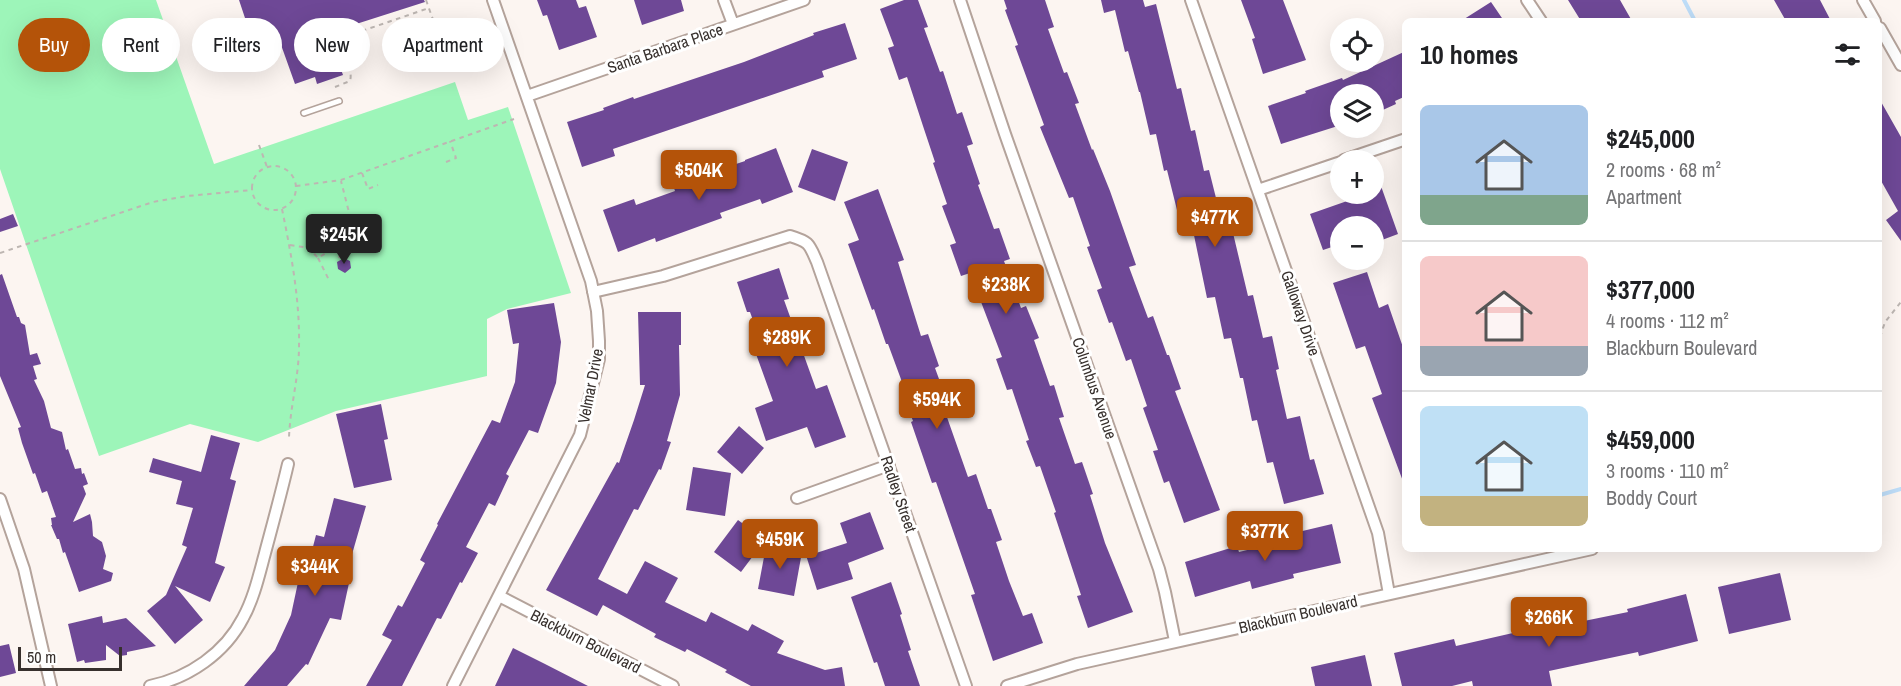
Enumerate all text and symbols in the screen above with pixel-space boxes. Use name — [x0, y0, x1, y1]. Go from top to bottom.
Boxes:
chip: Buy — [18, 18, 90, 72]
chip: Rent — [102, 18, 180, 72]
chip: Filters — [192, 18, 282, 72]
chip: New — [294, 18, 370, 72]
chip: Apartment — [382, 18, 504, 72]
street label: Santa Barbara Place — [604, 18, 726, 78]
map controls — [1330, 18, 1384, 270]
button: locate — [1330, 18, 1384, 72]
text: 10 homes — [1420, 37, 1518, 72]
icon: filters — [1831, 38, 1864, 71]
button: layers — [1330, 84, 1384, 138]
text: $245,000 — [1606, 121, 1695, 156]
icon: home — [1468, 129, 1540, 201]
pin: $504K — [657, 150, 741, 201]
button: + — [1330, 150, 1384, 204]
text: $504K — [675, 156, 723, 183]
text: 2 rooms · 68 m² — [1606, 156, 1721, 183]
text: Apartment — [1606, 183, 1682, 210]
pin: $477K — [1173, 197, 1257, 248]
text: $477K — [1191, 203, 1239, 230]
pin: $245K — [302, 214, 386, 265]
button: − — [1330, 216, 1384, 270]
text: $245K — [320, 220, 368, 247]
pin: $238K — [964, 264, 1048, 315]
street label: Galloway Drive — [1276, 267, 1326, 359]
text: $238K — [982, 270, 1030, 297]
text: $377,000 — [1606, 272, 1695, 307]
icon: home — [1468, 280, 1540, 352]
text: 4 rooms · 112 m² — [1606, 307, 1729, 334]
pin: $289K — [745, 317, 829, 368]
text: $289K — [763, 323, 811, 350]
street label: Columbus Avenue — [1067, 334, 1123, 442]
text: Blackburn Boulevard — [1606, 334, 1757, 361]
street label: Velmar Drive — [572, 347, 608, 425]
pin: $594K — [895, 379, 979, 430]
text: $594K — [913, 385, 961, 412]
text: $459,000 — [1606, 422, 1695, 457]
icon: home — [1468, 430, 1540, 502]
street label: Radley Street — [876, 453, 922, 535]
text: 3 rooms · 110 m² — [1606, 457, 1729, 484]
text: Boddy Court — [1606, 484, 1697, 511]
pin: $377K — [1223, 511, 1307, 562]
text: $377K — [1241, 517, 1289, 544]
pin: $459K — [738, 519, 822, 570]
text: $459K — [756, 525, 804, 552]
pin: $344K — [273, 546, 357, 597]
text: $344K — [291, 552, 339, 579]
street label: Blackburn Boulevard — [1237, 590, 1359, 638]
pin: $266K — [1507, 597, 1591, 648]
text: $266K — [1525, 603, 1573, 630]
street label: Blackburn Boulevard — [527, 604, 645, 678]
scale bar — [18, 644, 122, 672]
text: 50 m — [27, 646, 56, 668]

